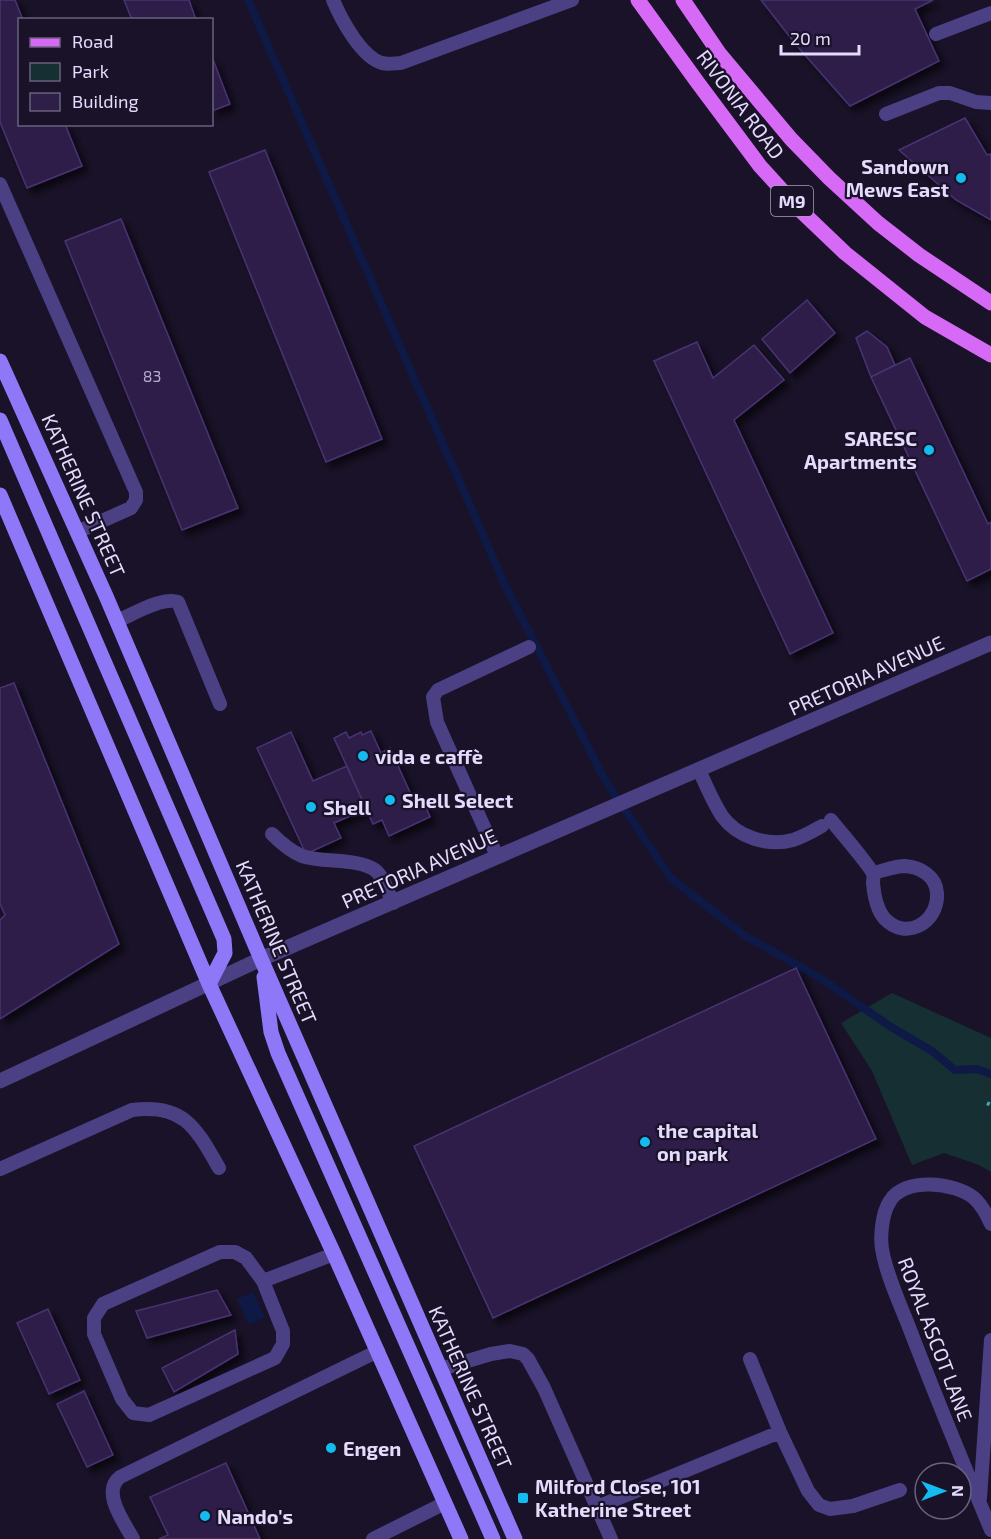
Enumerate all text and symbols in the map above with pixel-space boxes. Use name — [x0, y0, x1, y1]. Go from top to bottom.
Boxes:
legend — [18, 18, 213, 126]
scale bar — [781, 18, 859, 56]
text: 20 m — [790, 27, 831, 49]
text: Road — [72, 30, 113, 52]
street label: RIVONIA ROAD — [692, 45, 790, 163]
text: Park — [72, 60, 109, 82]
text: Building — [72, 90, 139, 112]
place label: Sandown Mews East — [846, 154, 949, 201]
marker: Sandown Mews East — [954, 171, 968, 185]
road number: M9 — [771, 186, 813, 216]
house number: 83 — [143, 366, 161, 385]
street label: KATHERINE STREET — [37, 410, 131, 581]
place label: SARESC Apartments — [804, 426, 917, 473]
marker: SARESC Apartments — [922, 443, 936, 457]
street label: PRETORIA AVENUE — [785, 630, 947, 720]
place label: vida e caffè — [375, 744, 483, 768]
marker: vida e caffè — [356, 749, 370, 763]
place label: Shell Select — [402, 788, 513, 812]
marker: Shell Select — [383, 793, 397, 807]
place label: Shell — [323, 795, 372, 819]
marker: Shell — [304, 800, 318, 814]
street label: PRETORIA AVENUE — [338, 823, 500, 913]
street label: KATHERINE STREET — [232, 856, 323, 1028]
place label: the capital on park — [657, 1118, 759, 1165]
marker: the capital on park — [638, 1135, 652, 1149]
street label: ROYAL ASCOT LANE — [894, 1254, 978, 1424]
street label: KATHERINE STREET — [424, 1302, 518, 1473]
place label: Engen — [343, 1436, 401, 1460]
marker: Engen — [324, 1441, 338, 1455]
north arrow — [913, 1461, 973, 1521]
place label: Milford Close, 101 Katherine Street — [535, 1474, 701, 1521]
text: N — [949, 1485, 968, 1497]
marker: Milford Close, 101 Katherine Street — [516, 1491, 530, 1505]
place label: Nando's — [217, 1504, 293, 1528]
marker: Nando's — [198, 1509, 212, 1523]

